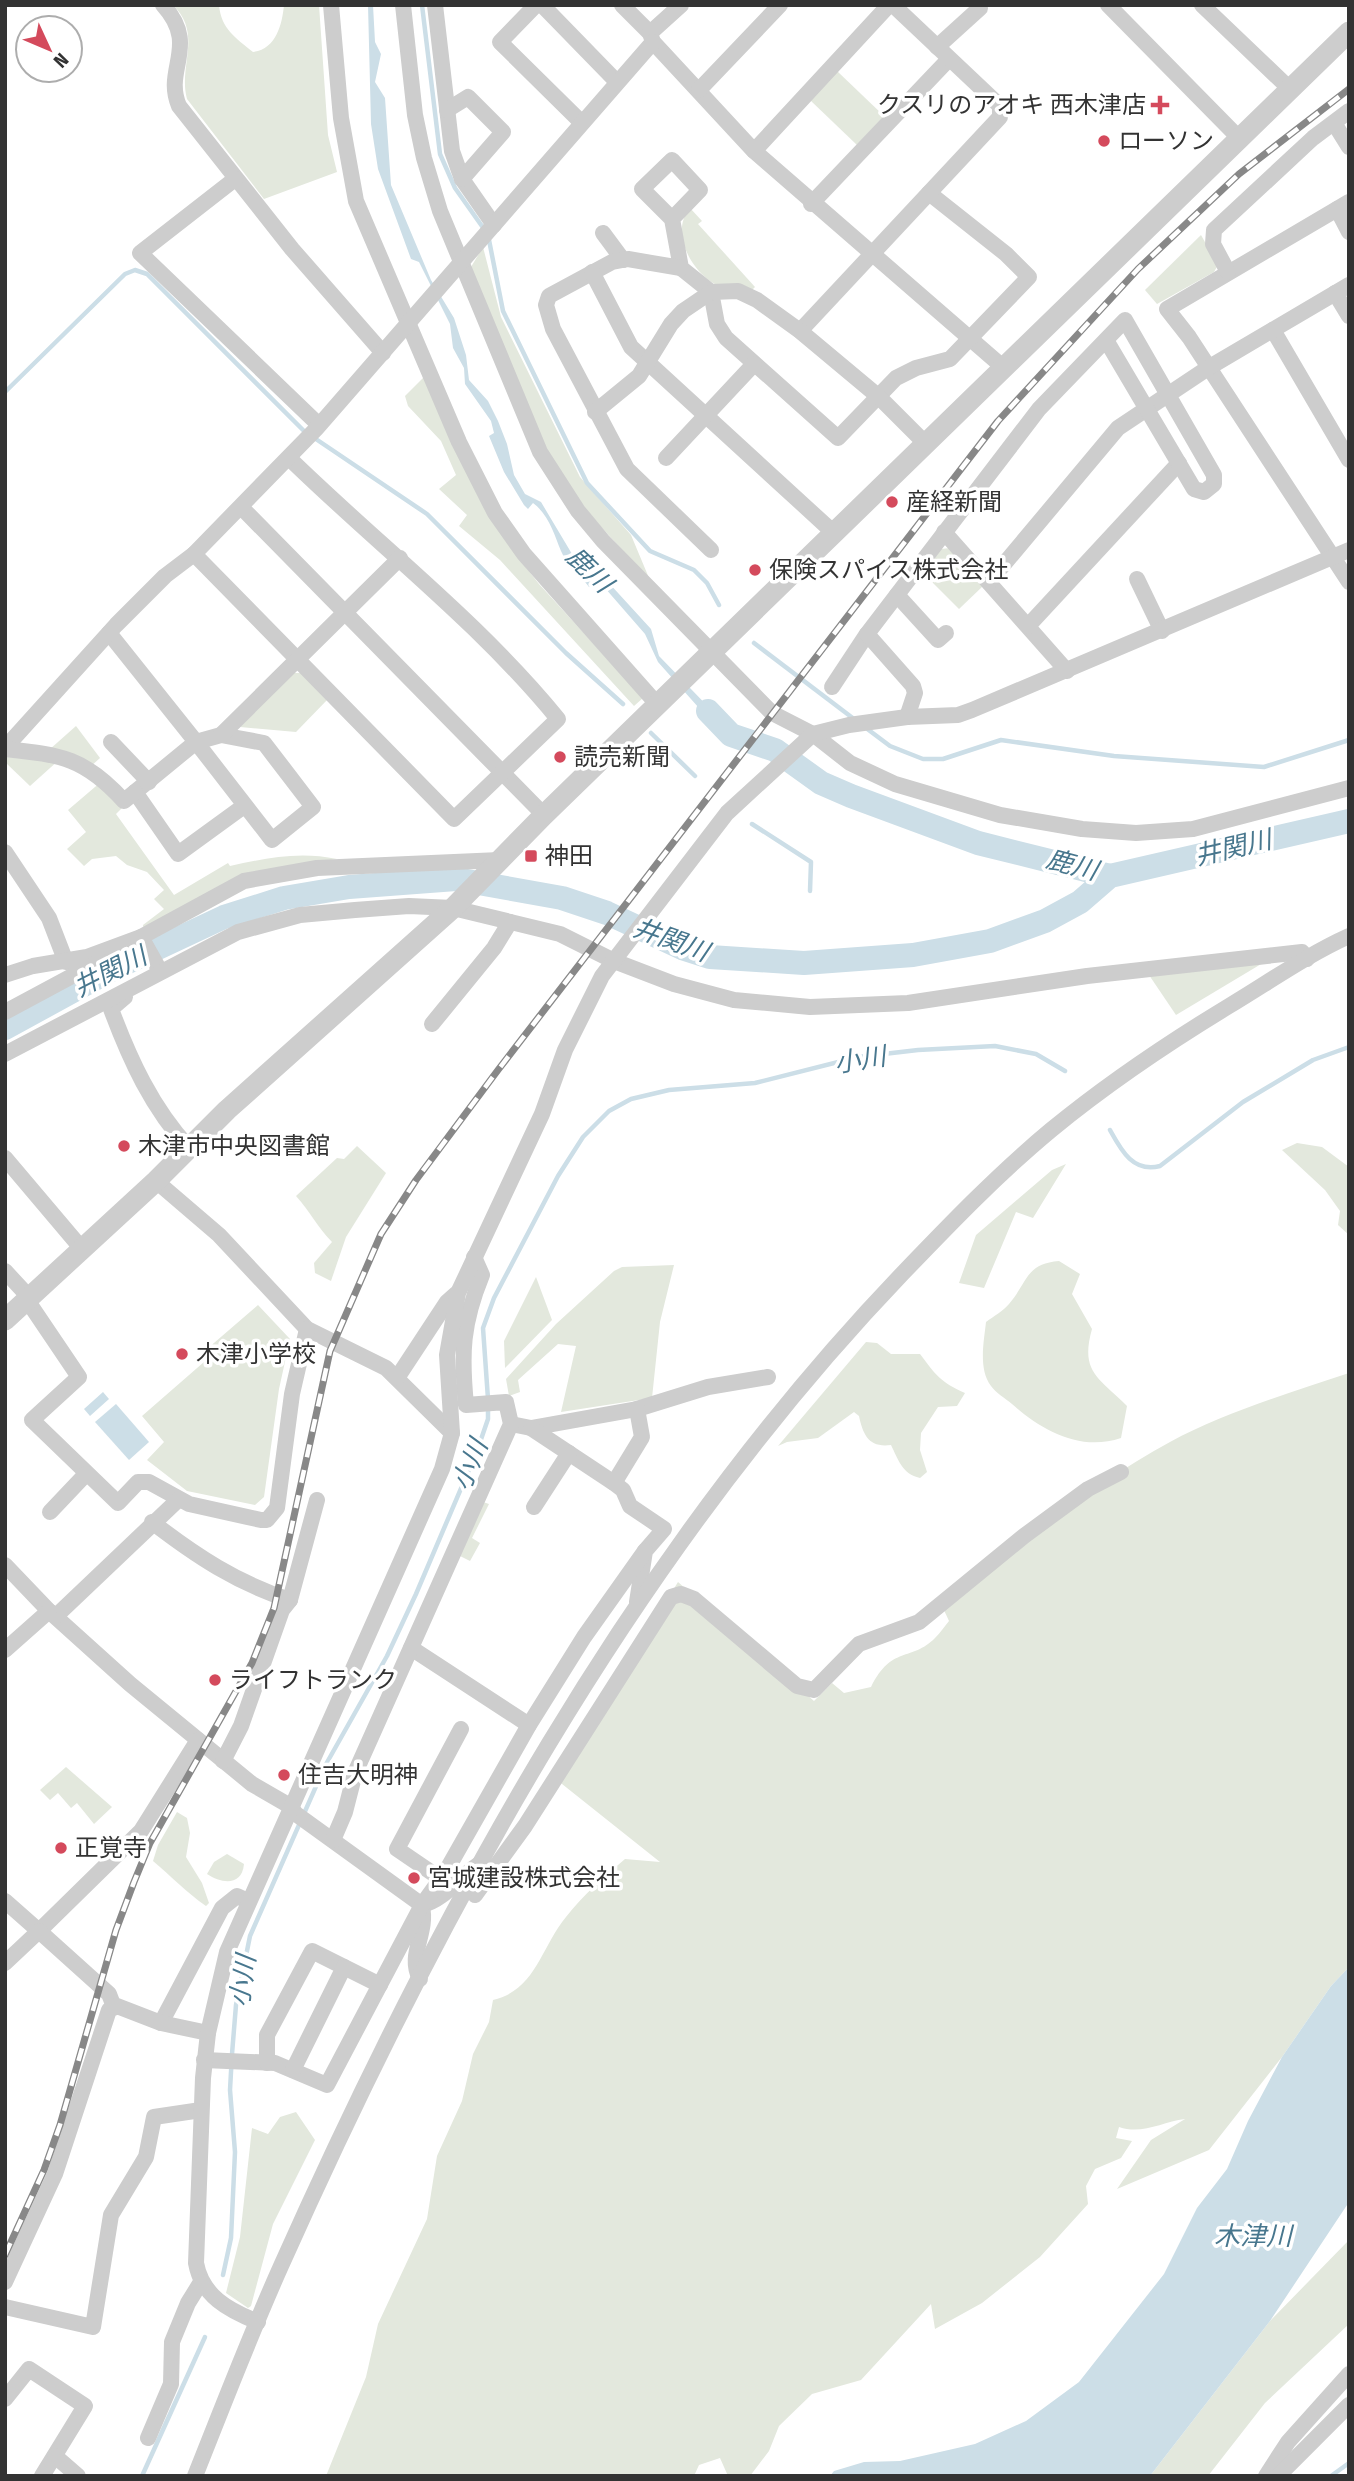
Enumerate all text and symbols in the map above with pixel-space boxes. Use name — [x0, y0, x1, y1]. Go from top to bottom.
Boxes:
north arrow — [14, 14, 84, 84]
text: N — [49, 48, 73, 73]
place label: クスリのアオキ 西木津店 — [877, 91, 1146, 119]
marker: クスリのアオキ 西木津店 — [1152, 97, 1168, 113]
place label: ローソン — [1118, 127, 1214, 155]
marker: ローソン — [1096, 133, 1112, 149]
place label: 産経新聞 — [906, 488, 1002, 516]
marker: 産経新聞 — [884, 494, 900, 510]
water label: 鹿川 — [560, 541, 621, 601]
place label: 保険スパイス株式会社 — [769, 556, 1008, 584]
marker: 保険スパイス株式会社 — [747, 562, 763, 578]
place label: 読売新聞 — [574, 743, 670, 771]
marker: 読売新聞 — [552, 749, 568, 765]
water label: 井関川 — [1192, 823, 1277, 872]
place label: 神田 — [545, 842, 593, 870]
water label: 鹿川 — [1043, 843, 1104, 887]
marker: 神田 — [523, 848, 539, 864]
water label: 井関川 — [629, 912, 716, 969]
water label: 井関川 — [68, 939, 154, 1004]
water label: 小川 — [832, 1040, 891, 1079]
place label: 木津市中央図書館 — [138, 1132, 330, 1160]
marker: 木津市中央図書館 — [116, 1138, 132, 1154]
place label: 木津小学校 — [196, 1340, 316, 1368]
marker: 木津小学校 — [174, 1346, 190, 1362]
water label: 小川 — [446, 1432, 495, 1495]
place label: ライフトランク — [229, 1666, 397, 1694]
marker: ライフトランク — [207, 1672, 223, 1688]
place label: 住吉大明神 — [298, 1761, 418, 1789]
marker: 住吉大明神 — [276, 1767, 292, 1783]
place label: 正覚寺 — [75, 1834, 147, 1862]
marker: 正覚寺 — [53, 1840, 69, 1856]
place label: 宮城建設株式会社 — [428, 1864, 620, 1892]
marker: 宮城建設株式会社 — [406, 1870, 422, 1886]
water label: 小川 — [224, 1950, 262, 2009]
water label: 木津川 — [1214, 2221, 1295, 2252]

